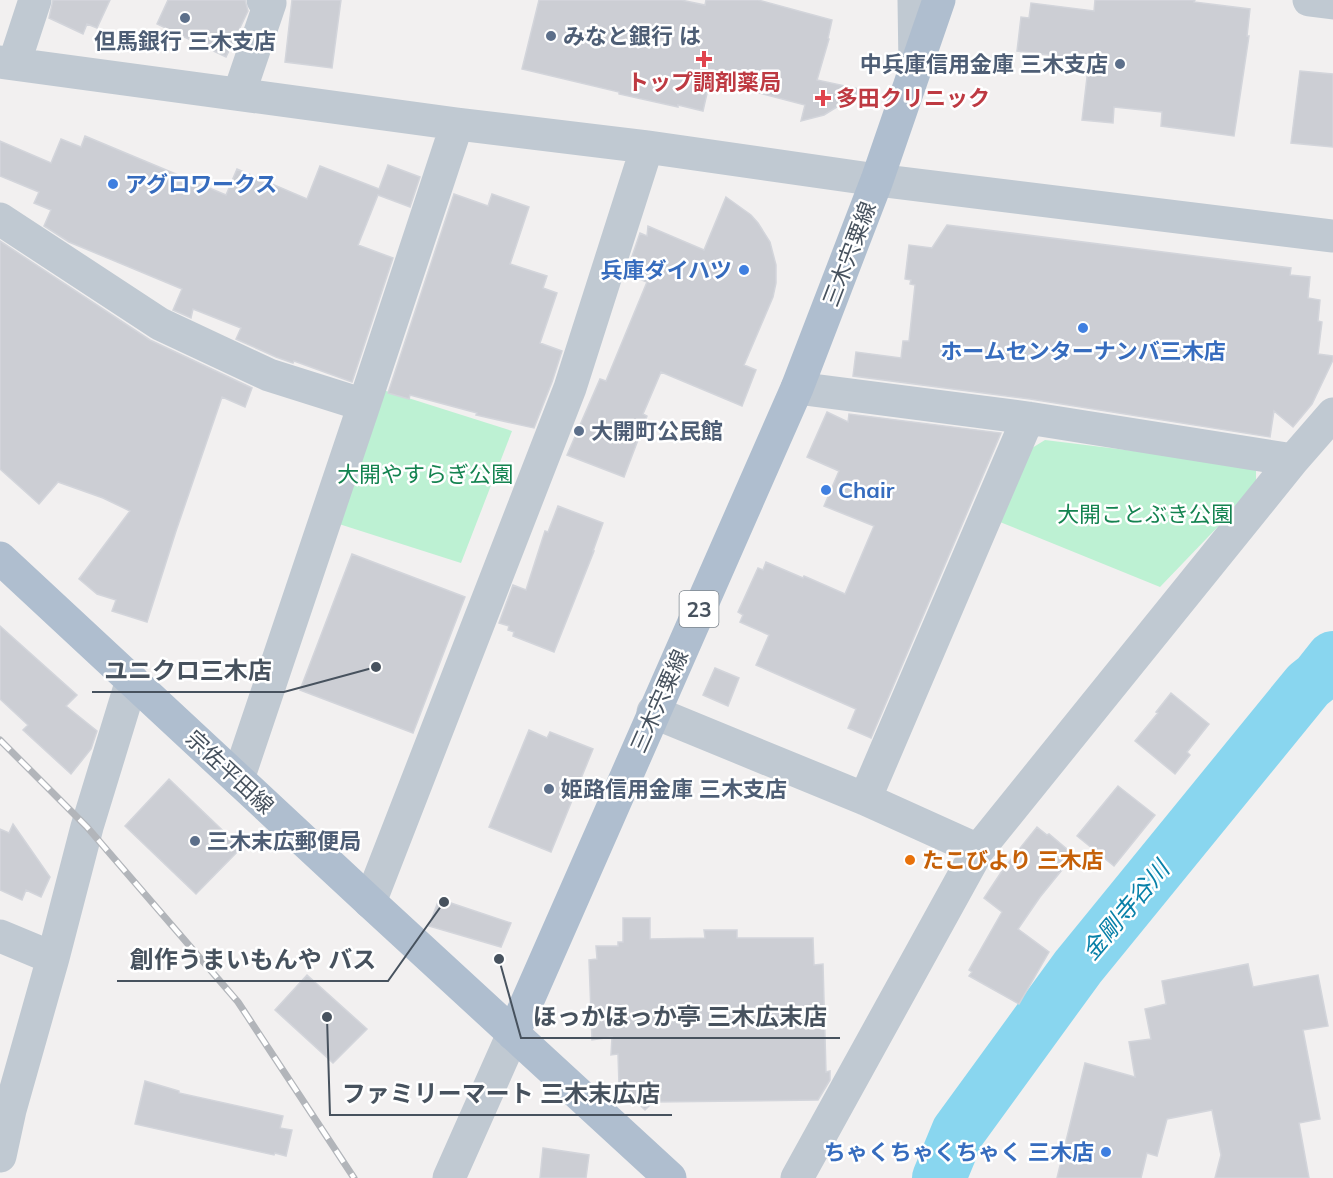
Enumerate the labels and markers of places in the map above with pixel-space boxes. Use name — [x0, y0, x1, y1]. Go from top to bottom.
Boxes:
marker: 但馬銀行 三木支店 — [178, 11, 192, 25]
place label: みなと銀行 は — [563, 22, 701, 50]
place label: 但馬銀行 三木支店 — [94, 27, 276, 55]
marker: みなと銀行 は — [544, 29, 558, 43]
place label: 中兵庫信用金庫 三木支店 — [860, 50, 1108, 78]
marker: トップ調剤薬局 — [697, 52, 711, 66]
marker: 中兵庫信用金庫 三木支店 — [1113, 57, 1127, 71]
place label: トップ調剤薬局 — [627, 68, 781, 96]
place label: 多田クリニック — [836, 84, 990, 112]
marker: 多田クリニック — [814, 89, 832, 107]
place label: アグロワークス — [125, 170, 277, 198]
marker: アグロワークス — [106, 177, 120, 191]
place label: 兵庫ダイハツ — [600, 256, 732, 284]
marker: 兵庫ダイハツ — [737, 263, 751, 277]
marker: ホームセンターナンバ三木店 — [1076, 321, 1090, 335]
place label: ホームセンターナンバ三木店 — [940, 337, 1226, 365]
place label: 大開町公民館 — [591, 417, 723, 445]
marker: 大開町公民館 — [572, 424, 586, 438]
place label: Chair — [838, 476, 895, 504]
marker: Chair — [819, 483, 833, 497]
callout: ユニクロ三木店 — [92, 650, 284, 692]
place label: 姫路信用金庫 三木支店 — [561, 775, 787, 803]
marker: 姫路信用金庫 三木支店 — [542, 782, 556, 796]
place label: 三木末広郵便局 — [207, 827, 361, 855]
marker: 三木末広郵便局 — [188, 834, 202, 848]
place label: たこびより 三木店 — [922, 846, 1104, 874]
marker: たこびより 三木店 — [903, 853, 917, 867]
callout: 創作うまいもんや バス — [117, 939, 388, 981]
callout: ほっかほっか亭 三木広末店 — [521, 996, 840, 1038]
callout: ファミリーマート 三木末広店 — [330, 1073, 672, 1115]
place label: ちゃくちゃくちゃく 三木店 — [824, 1138, 1094, 1166]
marker: ちゃくちゃくちゃく 三木店 — [1099, 1145, 1113, 1159]

